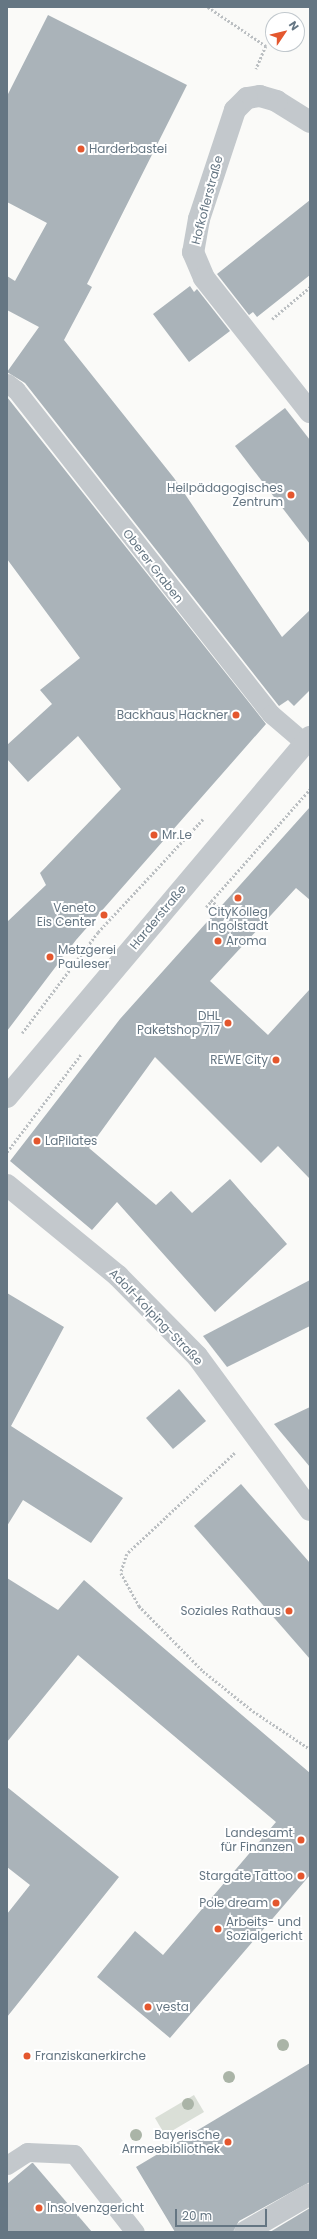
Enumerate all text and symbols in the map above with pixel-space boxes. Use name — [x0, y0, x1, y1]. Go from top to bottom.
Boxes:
north arrow — [265, 12, 305, 52]
text: N — [285, 18, 303, 34]
place label: Harderbastei — [89, 142, 167, 156]
marker: Harderbastei — [76, 144, 86, 154]
street label: Hofkoflerstraße — [188, 154, 226, 246]
place label: Heilpädagogisches Zentrum — [167, 481, 283, 509]
marker: Heilpädagogisches Zentrum — [286, 490, 296, 500]
street label: Oberer Graben — [120, 526, 186, 606]
place label: Backhaus Hackner — [117, 708, 228, 722]
marker: Backhaus Hackner — [231, 710, 241, 720]
place label: Mr.Le — [162, 828, 192, 842]
marker: Mr.Le — [149, 830, 159, 840]
street label: Harderstraße — [127, 882, 189, 952]
marker: CityKolleg Ingolstadt — [233, 893, 243, 903]
place label: Veneto Eis Center — [37, 901, 96, 929]
place label: CityKolleg Ingolstadt — [208, 905, 268, 933]
marker: Veneto Eis Center — [99, 910, 109, 920]
place label: Aroma — [226, 934, 267, 948]
marker: Aroma — [213, 936, 223, 946]
place label: Metzgerei Pauleser — [58, 943, 116, 971]
marker: Metzgerei Pauleser — [45, 952, 55, 962]
place label: DHL Paketshop 717 — [137, 1009, 220, 1037]
marker: DHL Paketshop 717 — [223, 1018, 233, 1028]
place label: REWE City — [210, 1053, 268, 1067]
marker: REWE City — [271, 1055, 281, 1065]
place label: LaPilates — [45, 1134, 97, 1148]
marker: LaPilates — [32, 1136, 42, 1146]
street label: Adolf-Kolping-Straße — [106, 1266, 206, 1368]
place label: Soziales Rathaus — [180, 1604, 281, 1618]
marker: Soziales Rathaus — [284, 1606, 294, 1616]
place label: Landesamt für Finanzen — [221, 1826, 293, 1854]
marker: Landesamt für Finanzen — [296, 1835, 306, 1845]
place label: Stargate Tattoo — [199, 1869, 293, 1883]
marker: Stargate Tattoo — [296, 1871, 306, 1881]
place label: Pole dream — [199, 1896, 268, 1910]
marker: Pole dream — [271, 1898, 281, 1908]
place label: Arbeits- und Sozialgericht — [226, 1915, 303, 1943]
marker: Arbeits- und Sozialgericht — [213, 1924, 223, 1934]
place label: vesta — [156, 2000, 189, 2014]
marker: vesta — [143, 2002, 153, 2012]
place label: Franziskanerkirche — [35, 2049, 146, 2063]
marker: Franziskanerkirche — [22, 2051, 32, 2061]
place label: Bayerische Armeebibliothek — [122, 2128, 220, 2156]
marker: Bayerische Armeebibliothek — [223, 2137, 233, 2147]
place label: Insolvenzgericht — [47, 2201, 144, 2215]
scale bar — [177, 2201, 269, 2227]
marker: Insolvenzgericht — [34, 2203, 44, 2213]
text: 20 m — [182, 2207, 212, 2224]

